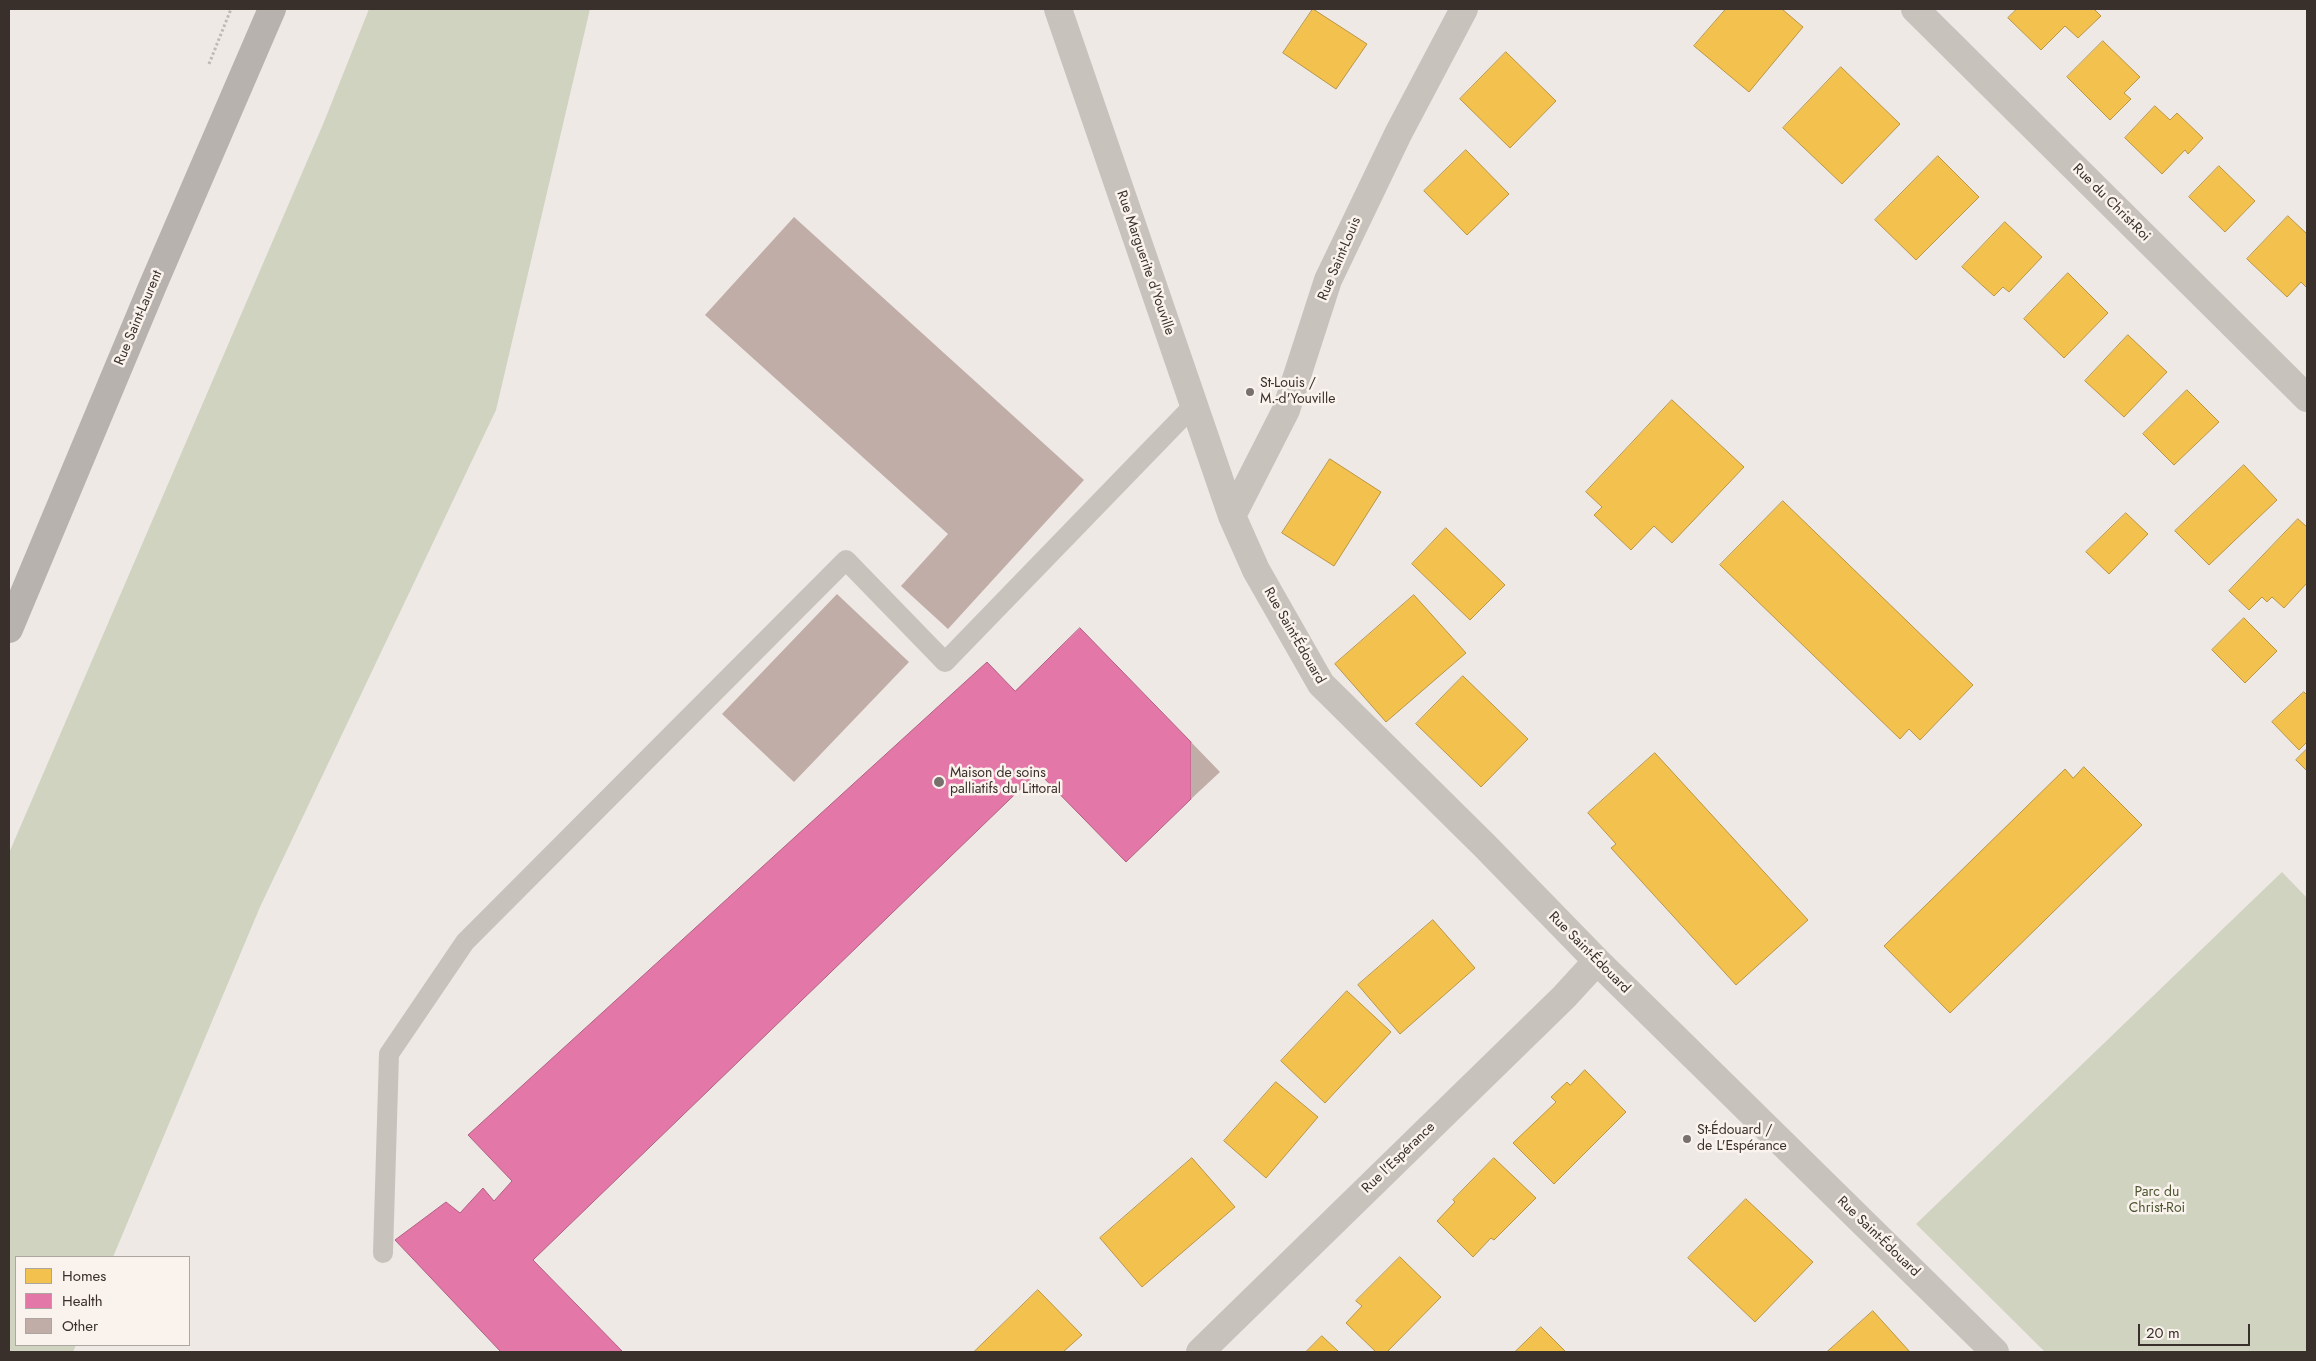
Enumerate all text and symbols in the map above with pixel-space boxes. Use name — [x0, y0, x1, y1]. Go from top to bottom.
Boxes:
street label: Rue du Christ-Roi — [2069, 161, 2153, 245]
street label: Rue Marguerite d'Youville — [1112, 188, 1178, 338]
street label: Rue Saint-Louis — [1315, 215, 1365, 303]
street label: Rue Saint-Laurent — [111, 268, 167, 368]
place label: St-Louis / M.-d'Youville — [1260, 376, 1335, 408]
marker: St-Louis / M.-d'Youville — [1244, 386, 1256, 398]
street label: Rue Saint-Édouard — [1260, 585, 1328, 687]
place label: Maison de soins palliatifs du Littoral — [950, 766, 1061, 799]
marker: Maison de soins palliatifs du Littoral — [932, 775, 946, 789]
street label: Rue Saint-Édouard — [1545, 909, 1633, 997]
street label: Rue l'Espérance — [1359, 1119, 1439, 1197]
place label: St-Édouard / de L'Espérance — [1697, 1123, 1787, 1156]
marker: St-Édouard / de L'Espérance — [1681, 1133, 1693, 1145]
park label: Parc du Christ-Roi — [2129, 1185, 2185, 1218]
street label: Rue Saint-Édouard — [1833, 1193, 1923, 1281]
legend — [15, 1256, 190, 1346]
text: Homes — [62, 1265, 106, 1287]
text: Health — [62, 1290, 103, 1312]
scale bar — [2141, 1314, 2254, 1346]
text: Other — [62, 1315, 98, 1337]
text: 20 m — [2146, 1322, 2180, 1344]

